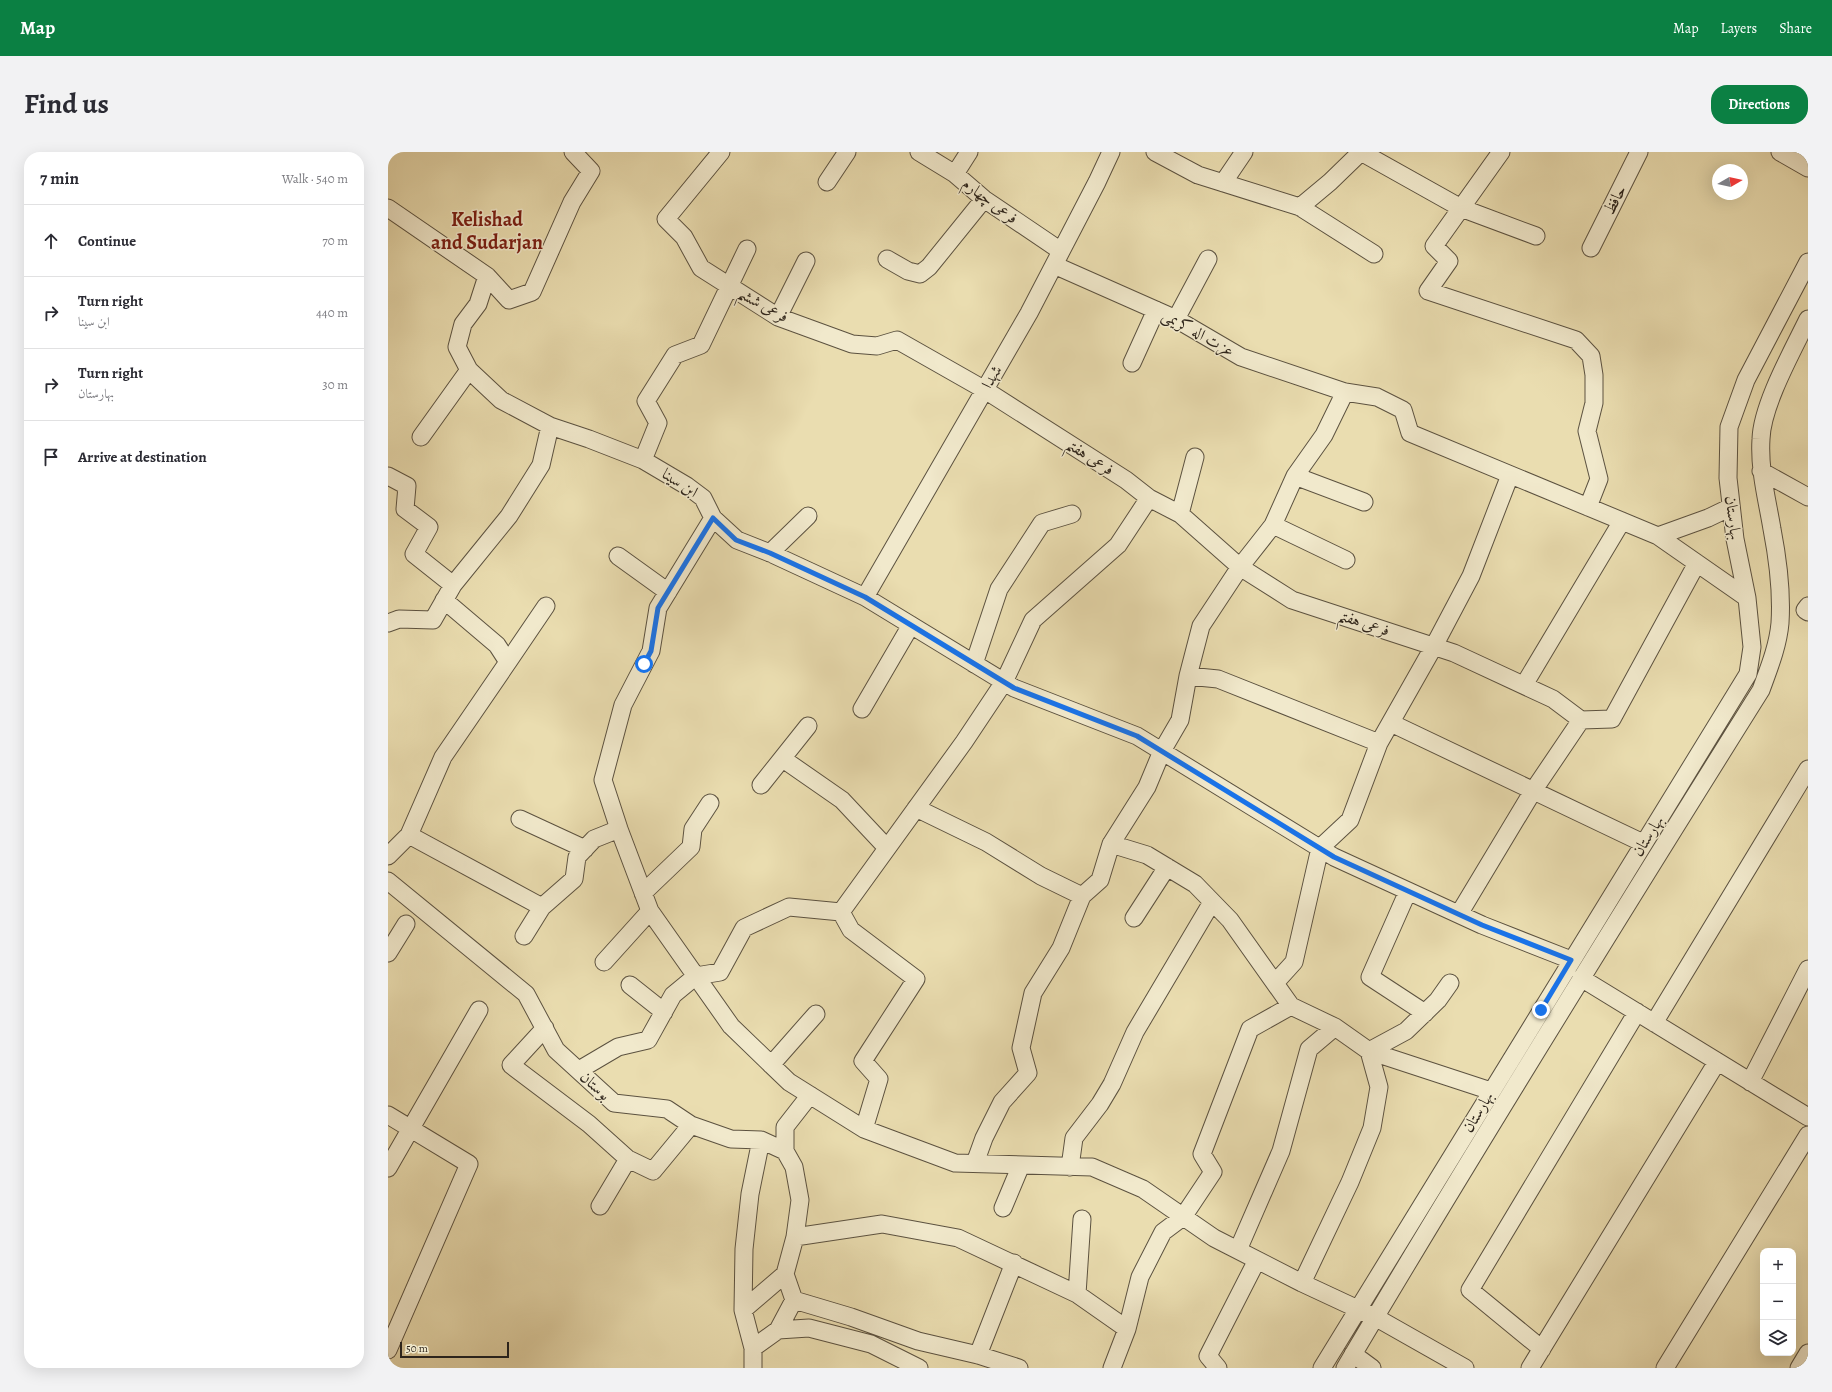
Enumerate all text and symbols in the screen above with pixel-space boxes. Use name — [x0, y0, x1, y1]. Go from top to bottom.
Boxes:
text: Map — [20, 15, 55, 41]
text: Map — [1673, 19, 1699, 38]
text: Layers — [1721, 19, 1757, 38]
text: Share — [1779, 19, 1812, 38]
text: Find us — [24, 85, 109, 123]
button: Directions — [1711, 85, 1808, 124]
north arrow — [1712, 164, 1748, 200]
text: 7 min — [40, 167, 79, 190]
text: Walk · 540 m — [282, 170, 348, 187]
street label: فرعی چهارم — [956, 173, 1022, 232]
street label: حافظ — [1598, 182, 1632, 218]
district label: Kelishad and Sudarjan — [431, 206, 543, 256]
icon: ahead — [40, 230, 62, 252]
text: Continue — [78, 231, 136, 251]
text: 70 m — [322, 232, 348, 249]
street label: فرعی ششم — [731, 282, 792, 332]
text: Turn right — [78, 291, 143, 311]
icon: right — [40, 302, 62, 324]
text: 440 m — [316, 304, 348, 321]
street label: عزت اله کریمی — [1158, 304, 1238, 362]
text: ابن سینا — [78, 313, 110, 330]
street label: شهدا — [977, 361, 1007, 393]
text: Turn right — [78, 363, 143, 383]
icon: right — [40, 374, 62, 396]
text: 30 m — [322, 376, 348, 393]
text: بهارستان — [78, 385, 114, 402]
street label: فرعی هفتم — [1059, 433, 1118, 485]
icon: arrive — [40, 446, 62, 468]
text: Arrive at destination — [78, 447, 207, 467]
street label: ابن سینا — [658, 463, 702, 503]
street label: بهارستان — [1719, 495, 1747, 541]
street label: فرعی هفتم — [1334, 604, 1392, 646]
route start — [635, 655, 653, 673]
street label: بهارستان — [1627, 811, 1669, 861]
route end — [1532, 1001, 1550, 1019]
street label: بوستان — [575, 1066, 615, 1106]
street label: بهارستان — [1457, 1087, 1499, 1137]
map controls — [1760, 1248, 1796, 1356]
button: + — [1760, 1248, 1796, 1284]
button: − — [1760, 1284, 1796, 1320]
button: layers — [1760, 1320, 1796, 1356]
scale bar — [400, 1340, 509, 1359]
text: 50 m — [406, 1341, 428, 1356]

